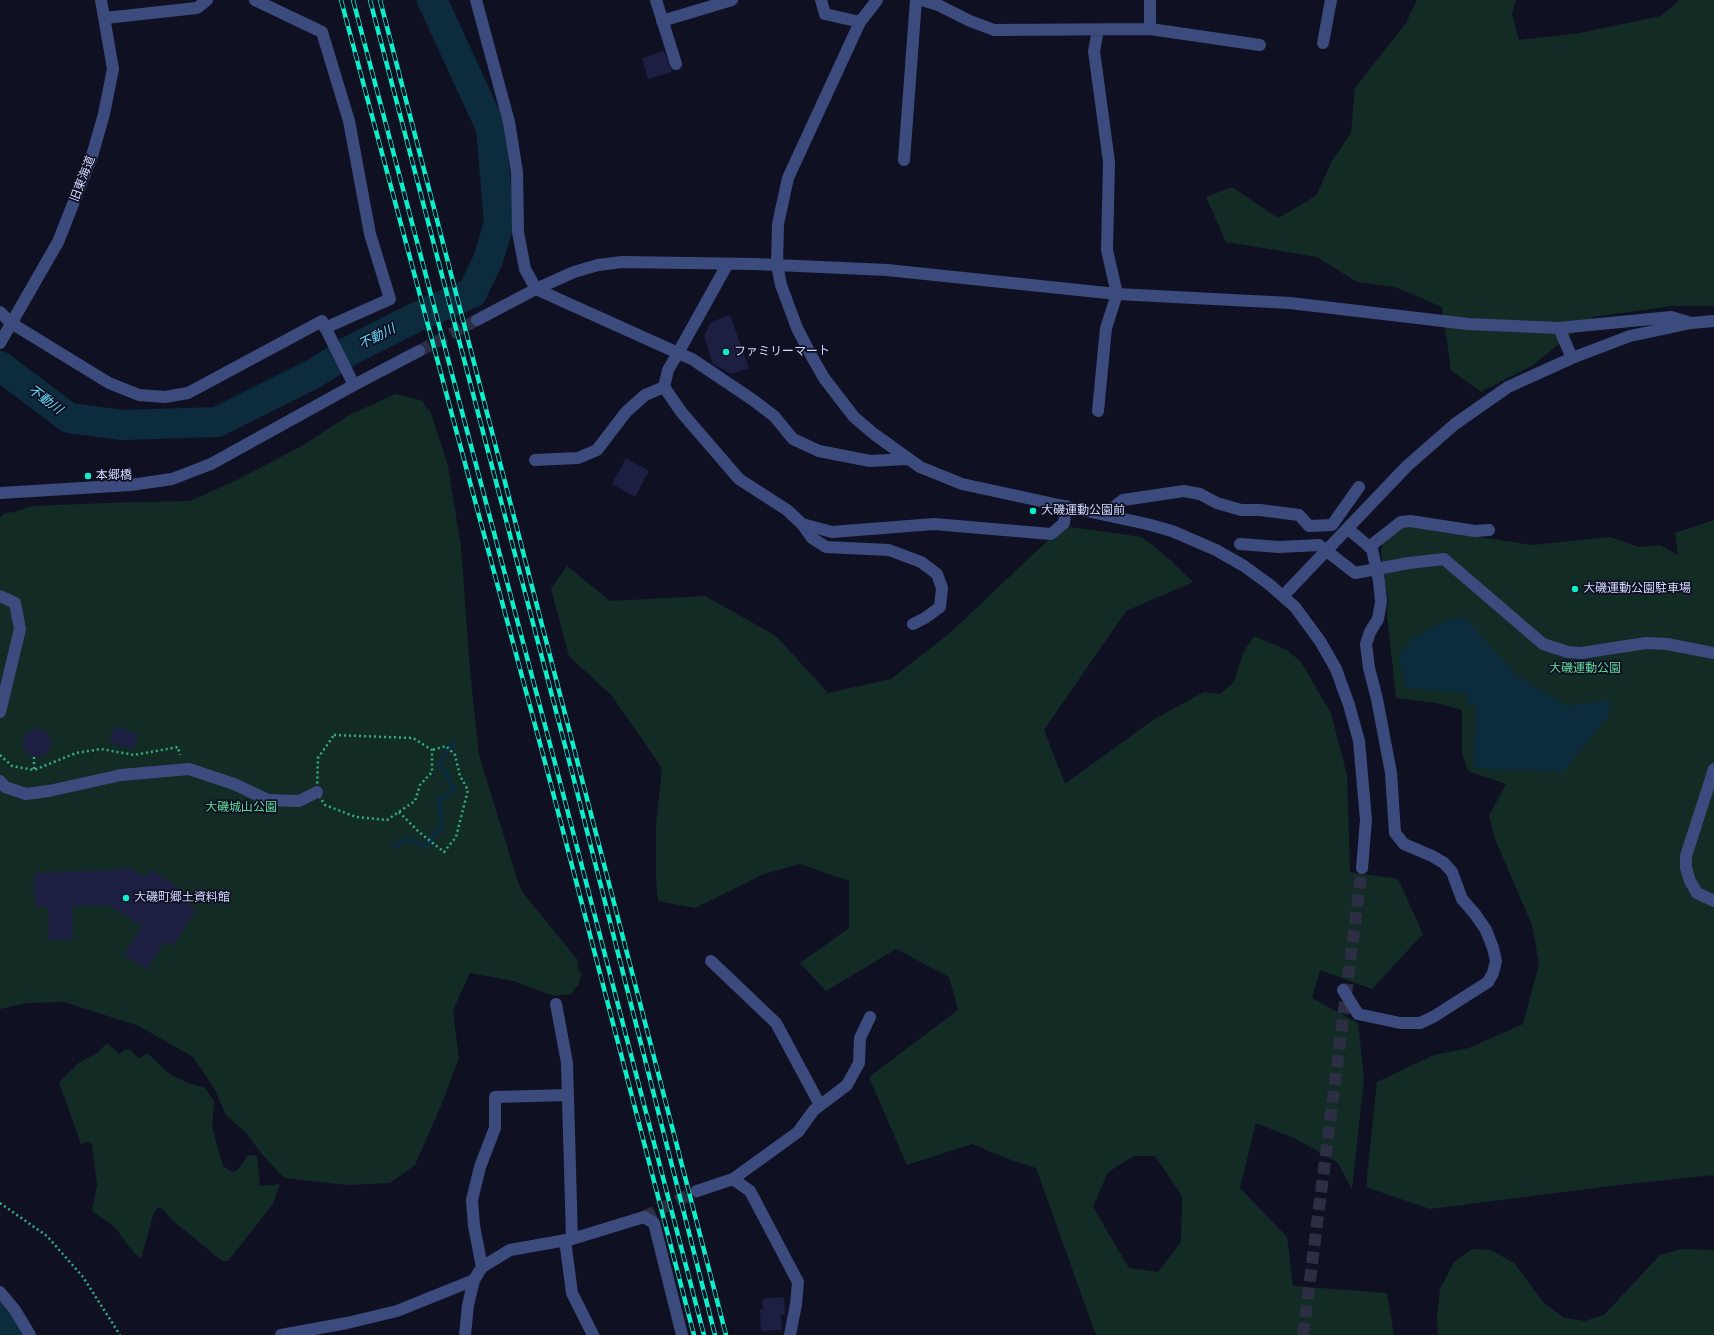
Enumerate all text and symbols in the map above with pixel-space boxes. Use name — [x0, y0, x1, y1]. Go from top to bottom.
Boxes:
street label: 旧東海道 — [68, 154, 98, 204]
water label: 不動川 — [356, 321, 398, 353]
place label: ファミリーマート — [734, 345, 830, 359]
marker: ファミリーマート — [721, 347, 731, 357]
water label: 不動川 — [25, 382, 65, 418]
place label: 本郷橋 — [96, 469, 132, 483]
marker: 本郷橋 — [83, 471, 93, 481]
place label: 大磯運動公園前 — [1041, 504, 1125, 518]
marker: 大磯運動公園前 — [1028, 506, 1038, 516]
place label: 大磯運動公園駐車場 — [1583, 582, 1691, 596]
marker: 大磯運動公園駐車場 — [1570, 584, 1580, 594]
park label: 大磯運動公園 — [1549, 662, 1621, 676]
park label: 大磯城山公園 — [205, 801, 277, 815]
place label: 大磯町郷土資料館 — [134, 891, 230, 905]
marker: 大磯町郷土資料館 — [121, 893, 131, 903]

